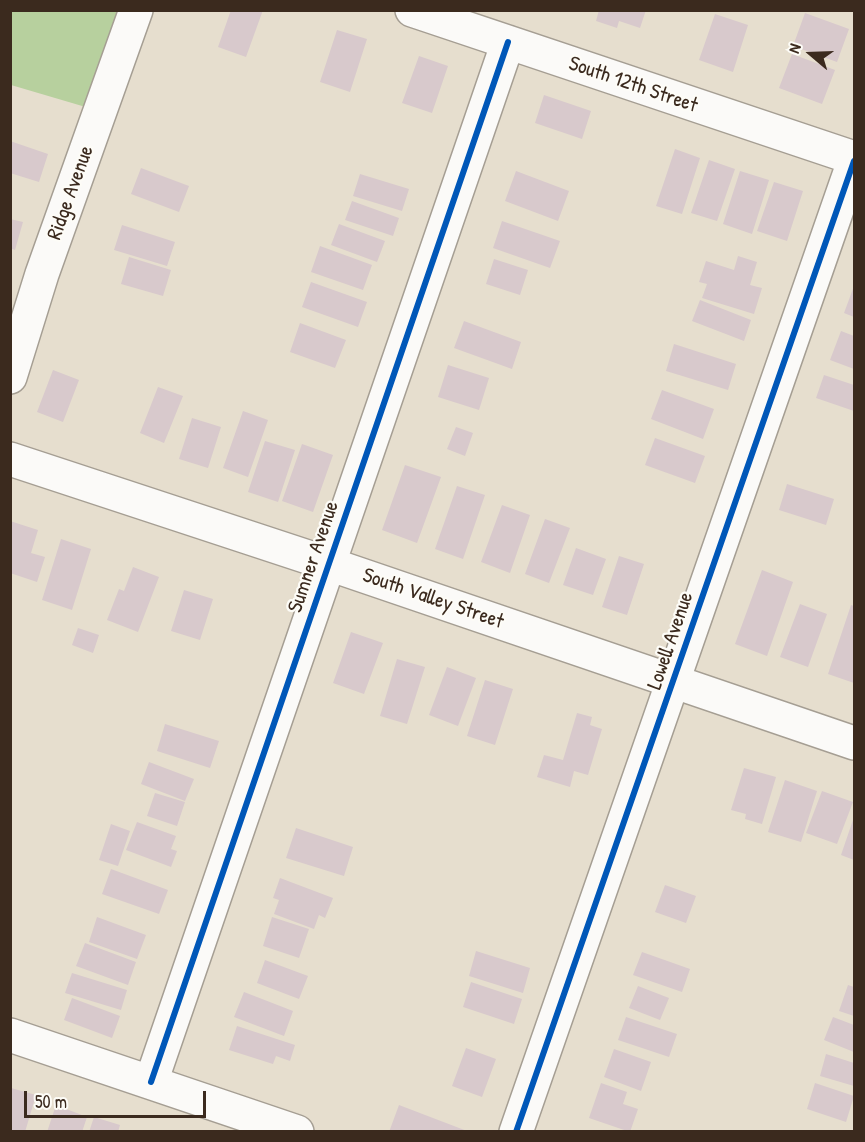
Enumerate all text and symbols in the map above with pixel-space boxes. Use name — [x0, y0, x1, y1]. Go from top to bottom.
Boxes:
north arrow — [781, 24, 841, 84]
text: N — [782, 41, 806, 56]
street label: South 12th Street — [565, 51, 701, 119]
street label: Ridge Avenue — [42, 143, 100, 243]
street label: Sumner Avenue — [283, 498, 345, 616]
street label: South Valley Street — [359, 563, 507, 635]
street label: Lowell Avenue — [643, 589, 699, 693]
scale bar — [27, 1079, 208, 1117]
text: 50 m — [35, 1089, 67, 1114]

